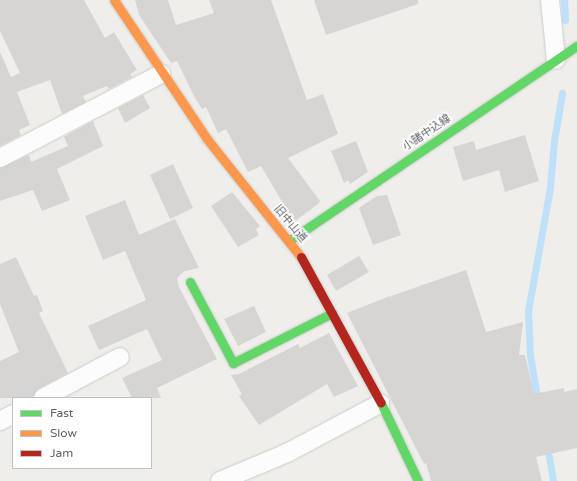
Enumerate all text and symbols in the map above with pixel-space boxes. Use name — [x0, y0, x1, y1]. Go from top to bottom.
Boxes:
street label: 小諸中込線 — [401, 112, 453, 154]
street label: 旧中山道 — [271, 203, 309, 245]
legend — [12, 397, 152, 469]
text: Fast — [50, 406, 73, 420]
text: Slow — [50, 426, 77, 440]
text: Jam — [50, 446, 73, 460]

